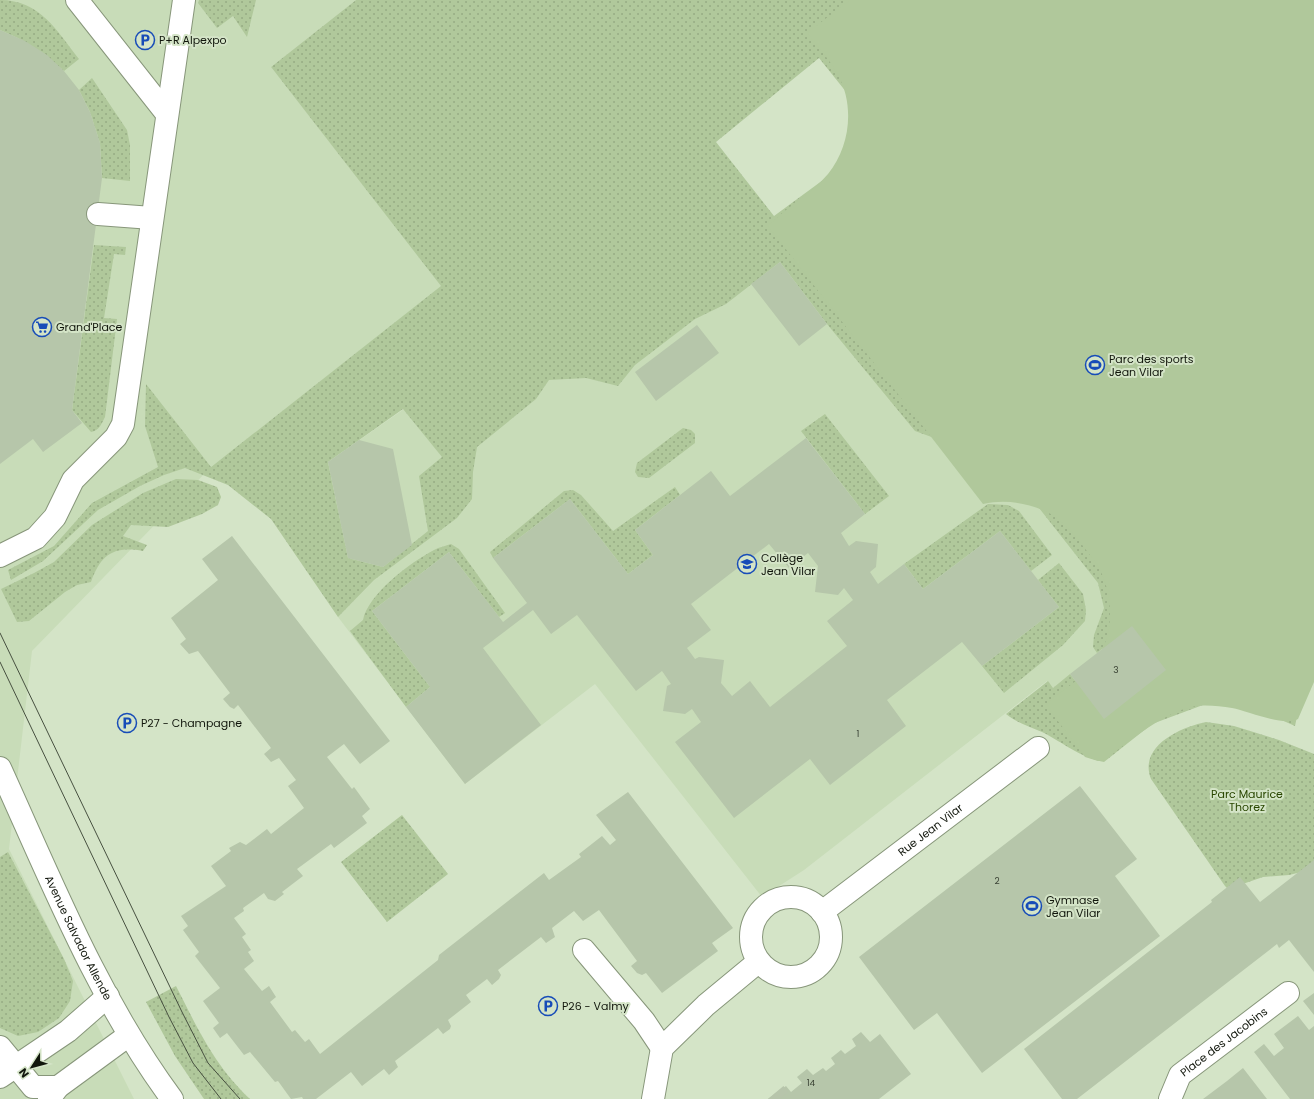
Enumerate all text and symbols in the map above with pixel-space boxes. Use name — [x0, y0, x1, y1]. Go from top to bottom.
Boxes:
parking icon: P+R Alpexpo — [134, 29, 156, 51]
place label: P+R Alpexpo — [159, 32, 227, 48]
supermarket icon: Grand'Place — [31, 316, 53, 338]
place label: Grand'Place — [56, 319, 123, 335]
place label: Parc des sports Jean Vilar — [1109, 351, 1194, 380]
sports icon: Parc des sports Jean Vilar — [1084, 354, 1106, 376]
place label: Collège Jean Vilar — [761, 550, 815, 579]
school or university icon: Collège Jean Vilar — [736, 553, 758, 575]
house number: 3 — [1113, 664, 1119, 676]
parking icon: P27 - Champagne — [116, 712, 138, 734]
place label: P27 - Champagne — [141, 715, 242, 731]
house number: 1 — [857, 728, 860, 740]
park label: Parc Maurice Thorez — [1211, 786, 1283, 815]
street label: Rue Jean Vilar — [894, 800, 966, 860]
street label: Avenue Salvador Allende — [41, 873, 116, 1003]
house number: 2 — [994, 875, 1000, 887]
place label: Gymnase Jean Vilar — [1046, 892, 1100, 921]
sports icon: Gymnase Jean Vilar — [1021, 895, 1043, 917]
parking icon: P26 - Valmy — [537, 995, 559, 1017]
place label: P26 - Valmy — [562, 998, 630, 1014]
street label: Place des Jacobins — [1177, 1003, 1271, 1080]
north arrow — [12, 1047, 52, 1087]
text: N — [15, 1065, 33, 1081]
house number: 14 — [807, 1077, 816, 1089]

